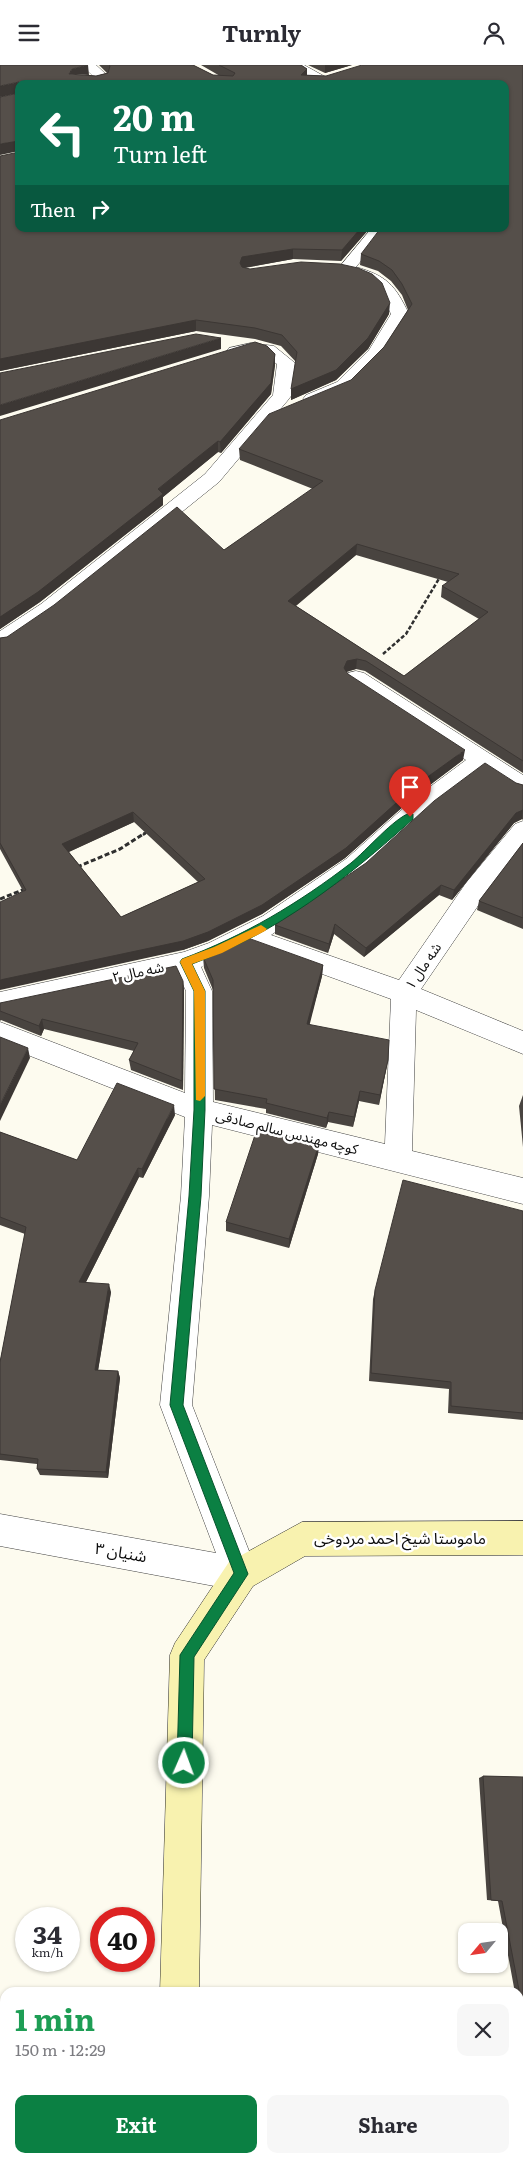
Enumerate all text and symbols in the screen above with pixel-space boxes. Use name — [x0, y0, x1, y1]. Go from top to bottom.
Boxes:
text: Turnly — [222, 16, 301, 49]
icon: menu — [15, 19, 43, 47]
icon: person — [480, 19, 508, 47]
text: 20 m — [113, 90, 195, 142]
icon: left — [30, 100, 95, 165]
text: Turn left — [113, 137, 207, 170]
text: Then — [30, 195, 76, 223]
icon: right — [86, 195, 114, 223]
pin — [389, 766, 431, 817]
icon: arrive — [396, 773, 424, 801]
street label: شه مال ۱ — [399, 938, 445, 993]
street label: شه مال ۲ — [110, 956, 166, 986]
street label: کوچه مهندس سالم صادقی — [214, 1104, 361, 1160]
street label: ماموستا شیخ احمد مردوخی — [314, 1525, 486, 1551]
street label: شنیان ۳ — [93, 1535, 149, 1567]
position arrow — [157, 1736, 209, 1788]
speed limit sign: 40 — [90, 1907, 155, 1972]
text: 34 — [33, 1915, 62, 1952]
north arrow — [458, 1923, 508, 1973]
map controls — [458, 1923, 508, 1973]
text: km/h — [32, 1943, 63, 1961]
text: 1 min — [15, 1996, 95, 2040]
button: close — [457, 2004, 509, 2056]
text: 150 m · 12:29 — [15, 2037, 106, 2061]
button: Exit — [15, 2095, 257, 2153]
button: Share — [267, 2095, 509, 2153]

